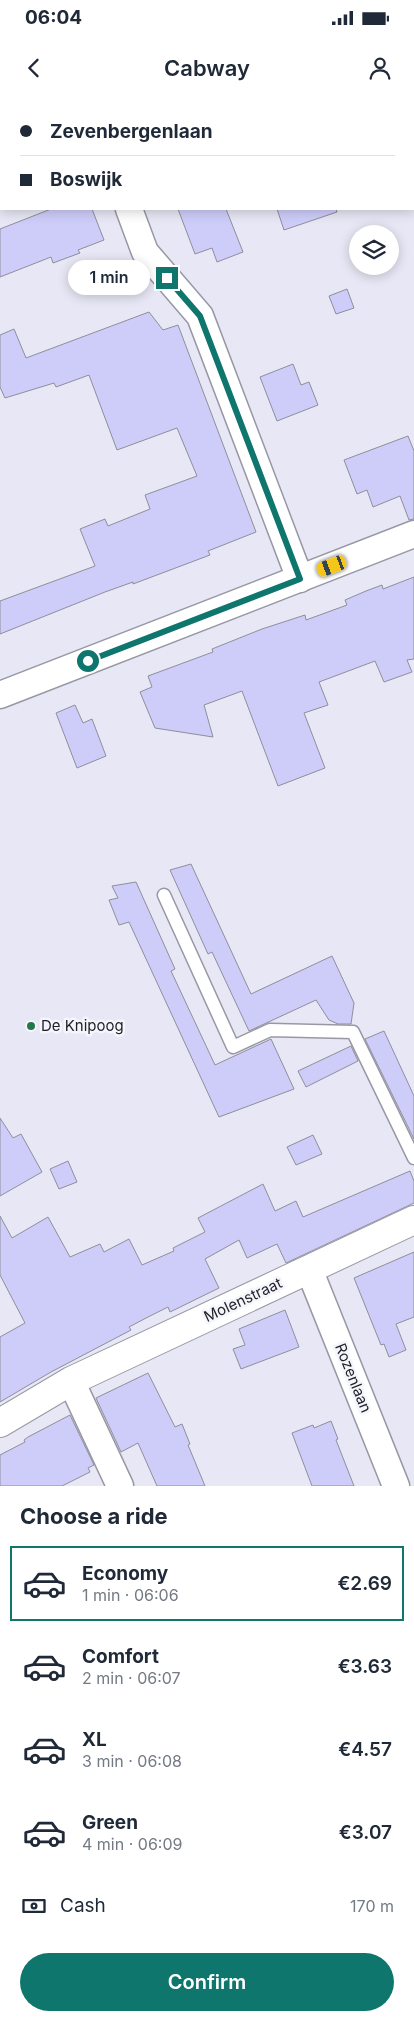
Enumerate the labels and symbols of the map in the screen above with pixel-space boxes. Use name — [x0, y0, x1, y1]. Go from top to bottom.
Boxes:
callout: 1 min — [67, 260, 150, 296]
route end — [156, 267, 178, 289]
car — [315, 554, 348, 578]
route start — [77, 650, 99, 672]
place label: De Knipoog — [41, 1016, 124, 1035]
marker: De Knipoog — [25, 1020, 37, 1032]
street label: Molenstraat — [201, 1273, 285, 1326]
street label: Rozenlaan — [331, 1340, 376, 1415]

